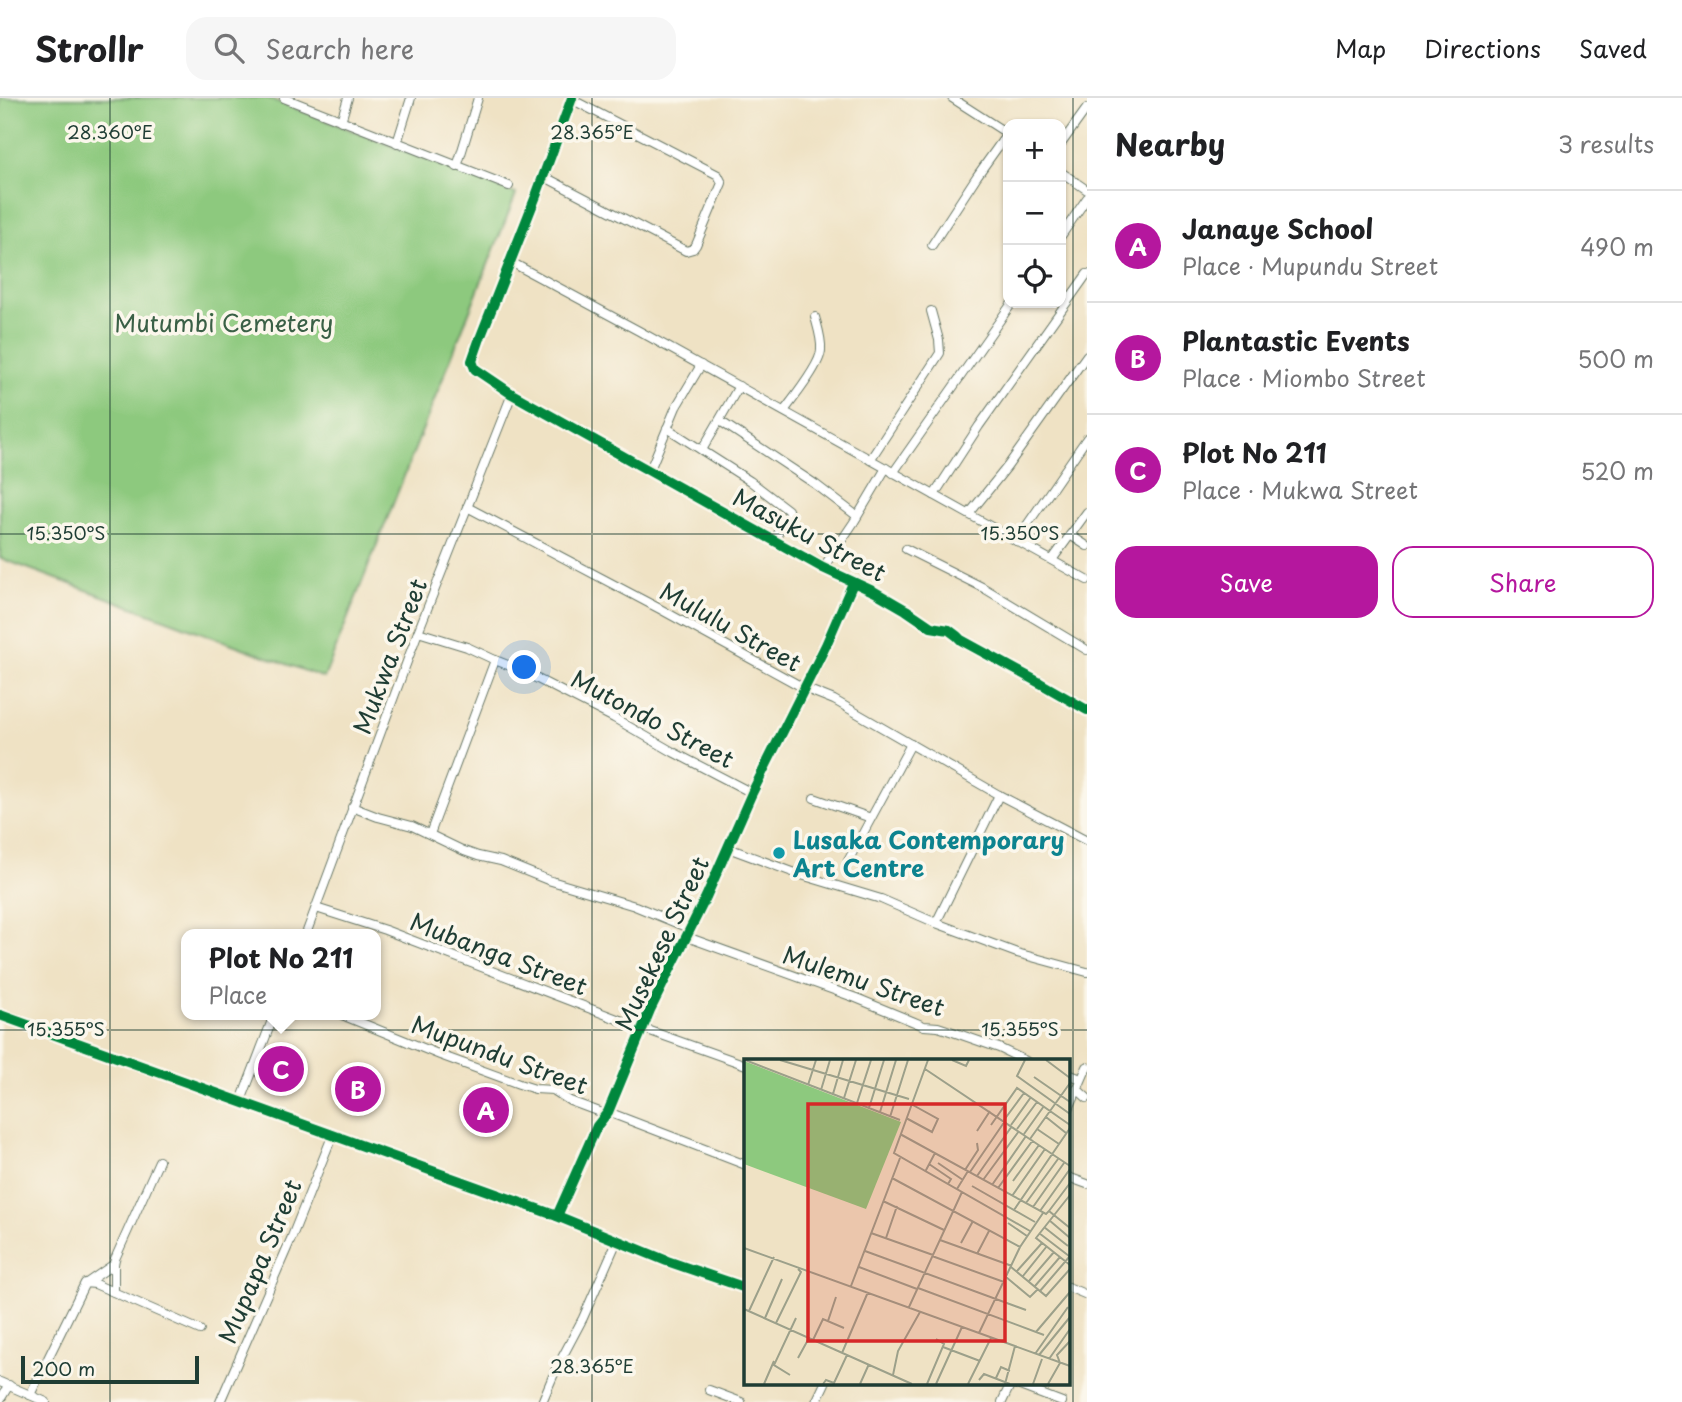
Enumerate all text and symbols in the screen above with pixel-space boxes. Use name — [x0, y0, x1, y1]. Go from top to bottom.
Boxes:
search box — [186, 17, 676, 80]
text: Strollr — [35, 23, 144, 73]
icon: search — [210, 29, 248, 67]
text: Search here — [266, 29, 414, 68]
text: Map — [1335, 30, 1386, 66]
text: Directions — [1424, 30, 1541, 66]
text: Saved — [1579, 30, 1647, 66]
text: 28.360°E — [67, 118, 153, 145]
text: 28.365°E — [550, 118, 634, 145]
map controls — [1003, 119, 1066, 308]
button: + — [1003, 119, 1066, 182]
text: Nearby — [1115, 121, 1225, 166]
text: 3 results — [1558, 126, 1654, 161]
button: − — [1003, 182, 1066, 245]
text: Janaye School — [1182, 209, 1373, 248]
text: A — [1129, 229, 1147, 264]
text: 490 m — [1580, 229, 1654, 264]
button: locate — [1003, 245, 1066, 308]
text: Place · Mupundu Street — [1182, 248, 1438, 283]
park label: Mutumbi Cemetery — [114, 304, 334, 340]
text: Plantastic Events — [1182, 321, 1410, 360]
text: B — [1130, 341, 1146, 376]
text: 500 m — [1577, 341, 1654, 376]
text: Place · Miombo Street — [1182, 360, 1426, 395]
text: Plot No 211 — [1182, 433, 1327, 472]
text: C — [1129, 453, 1147, 488]
text: 520 m — [1581, 453, 1654, 488]
text: Place · Mukwa Street — [1182, 472, 1418, 507]
street label: Masuku Street — [727, 478, 893, 590]
text: 15.350°S — [26, 519, 106, 546]
text: 15.350°S — [980, 519, 1060, 546]
button: Save — [1115, 546, 1378, 618]
button: Share — [1392, 546, 1654, 618]
street label: Mululu Street — [654, 572, 809, 680]
street label: Mukwa Street — [343, 573, 435, 739]
your location — [507, 650, 541, 684]
street label: Mutondo Street — [565, 660, 741, 776]
place label: Lusaka Contemporary Art Centre — [792, 821, 1065, 885]
marker: Lusaka Contemporary Art Centre — [771, 845, 787, 861]
street label: Musekese Street — [605, 850, 717, 1036]
street label: Mubanga Street — [405, 903, 593, 1003]
popup — [181, 929, 381, 1020]
street label: Mulemu Street — [778, 935, 950, 1025]
text: Plot No 211 — [209, 938, 353, 977]
text: Place — [209, 977, 267, 1012]
street label: Mupundu Street — [407, 1005, 593, 1103]
text: 15.355°S — [27, 1015, 105, 1042]
text: 15.355°S — [981, 1015, 1059, 1042]
pin: C — [258, 1043, 304, 1095]
inset map — [744, 1059, 1070, 1384]
pin: B — [335, 1063, 381, 1115]
pin: A — [463, 1084, 509, 1136]
street label: Mupapa Street — [208, 1173, 310, 1349]
text: 28.365°E — [550, 1352, 634, 1379]
scale bar — [21, 1353, 200, 1385]
text: 200 m — [32, 1354, 95, 1382]

